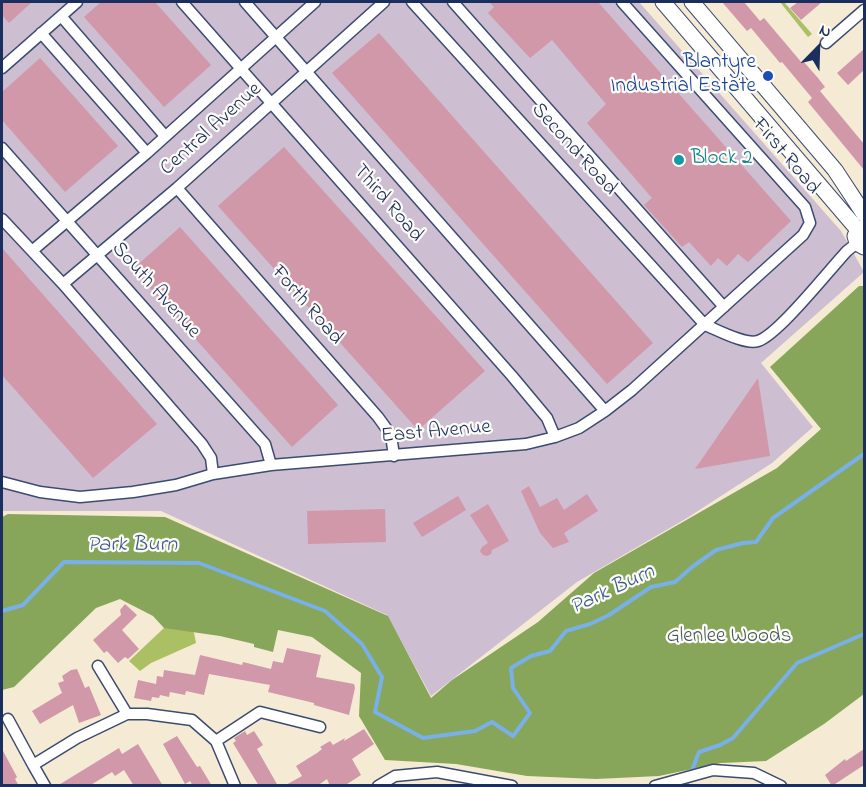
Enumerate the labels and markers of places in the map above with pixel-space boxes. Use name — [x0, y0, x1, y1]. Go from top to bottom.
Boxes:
place label: Blantyre Industrial Estate — [611, 51, 756, 101]
marker: Blantyre Industrial Estate — [761, 69, 775, 83]
place label: Block 2 — [691, 147, 753, 173]
marker: Block 2 — [672, 153, 686, 167]

